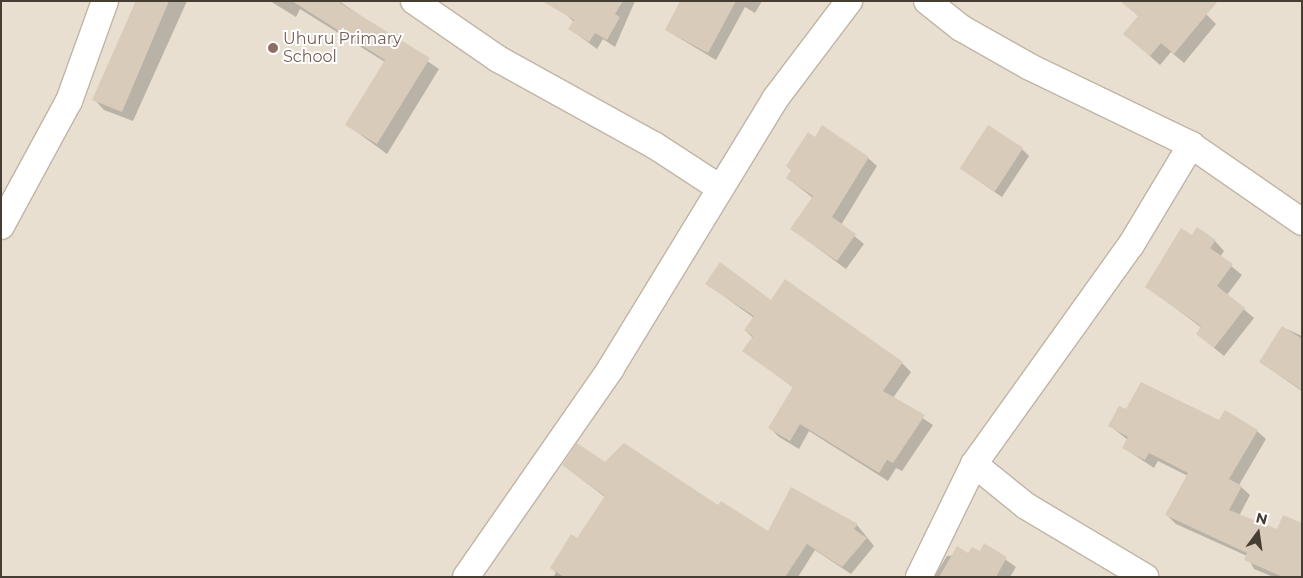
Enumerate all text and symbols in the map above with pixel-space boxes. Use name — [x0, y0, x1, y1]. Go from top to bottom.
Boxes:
place label: Uhuru Primary School — [283, 29, 402, 67]
marker: Uhuru Primary School — [267, 42, 279, 54]
north arrow — [1233, 508, 1283, 558]
text: N — [1254, 508, 1269, 529]

